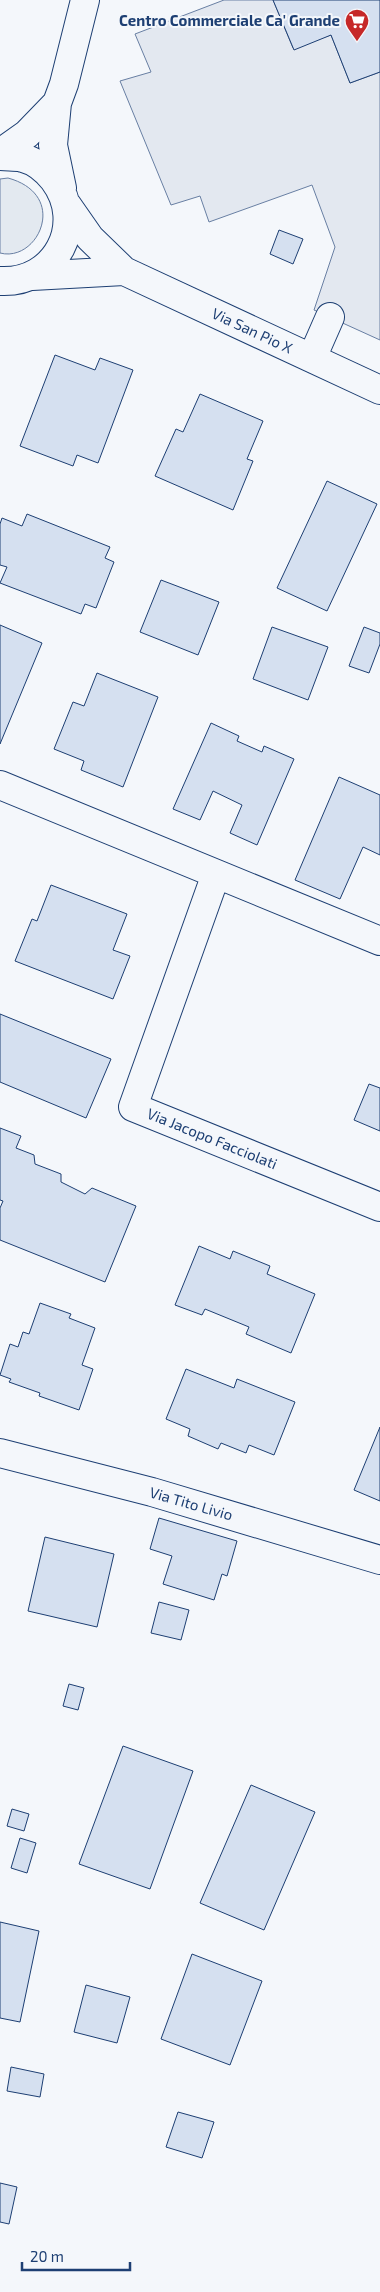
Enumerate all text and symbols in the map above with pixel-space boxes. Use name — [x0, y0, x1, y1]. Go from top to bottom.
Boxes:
supermarket icon: Centro Commerciale Ca' Grande — [344, 8, 370, 42]
place label: Centro Commerciale Ca' Grande — [119, 11, 340, 29]
street label: Via San Pio X — [209, 304, 296, 357]
street label: Via Jacopo Facciolati — [145, 1104, 280, 1172]
street label: Via Tito Livio — [148, 1483, 235, 1524]
scale bar — [22, 2240, 130, 2272]
text: 20 m — [30, 2247, 64, 2265]

